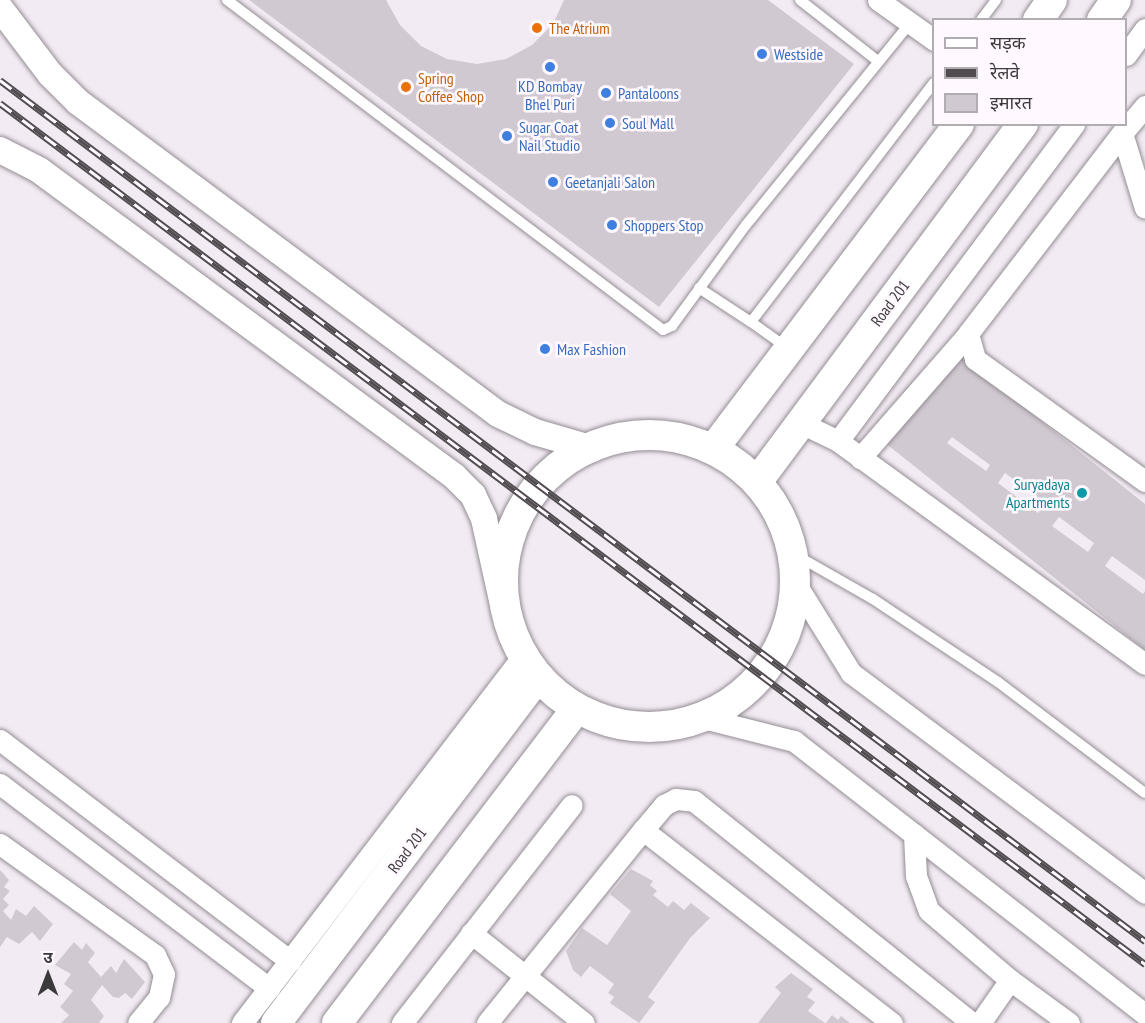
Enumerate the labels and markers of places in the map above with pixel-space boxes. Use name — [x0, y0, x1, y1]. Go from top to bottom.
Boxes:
place label: The Atrium — [549, 18, 610, 38]
marker: The Atrium — [530, 21, 544, 35]
place label: Westside — [774, 44, 823, 64]
marker: Westside — [755, 47, 769, 61]
marker: KD Bombay Bhel Puri — [543, 60, 557, 74]
place label: Spring Coffee Shop — [418, 68, 484, 106]
place label: KD Bombay Bhel Puri — [518, 76, 582, 114]
marker: Spring Coffee Shop — [399, 80, 413, 94]
place label: Pantaloons — [618, 83, 679, 103]
marker: Pantaloons — [599, 86, 613, 100]
place label: Soul Mall — [622, 113, 674, 133]
marker: Soul Mall — [603, 116, 617, 130]
place label: Sugar Coat Nail Studio — [519, 117, 580, 155]
marker: Sugar Coat Nail Studio — [500, 129, 514, 143]
place label: Geetanjali Salon — [565, 172, 655, 192]
marker: Geetanjali Salon — [546, 175, 560, 189]
place label: Shoppers Stop — [624, 215, 704, 235]
marker: Shoppers Stop — [605, 218, 619, 232]
place label: Max Fashion — [557, 339, 626, 359]
marker: Max Fashion — [538, 342, 552, 356]
place label: Suryadaya Apartments — [1006, 474, 1070, 512]
marker: Suryadaya Apartments — [1075, 486, 1089, 500]

